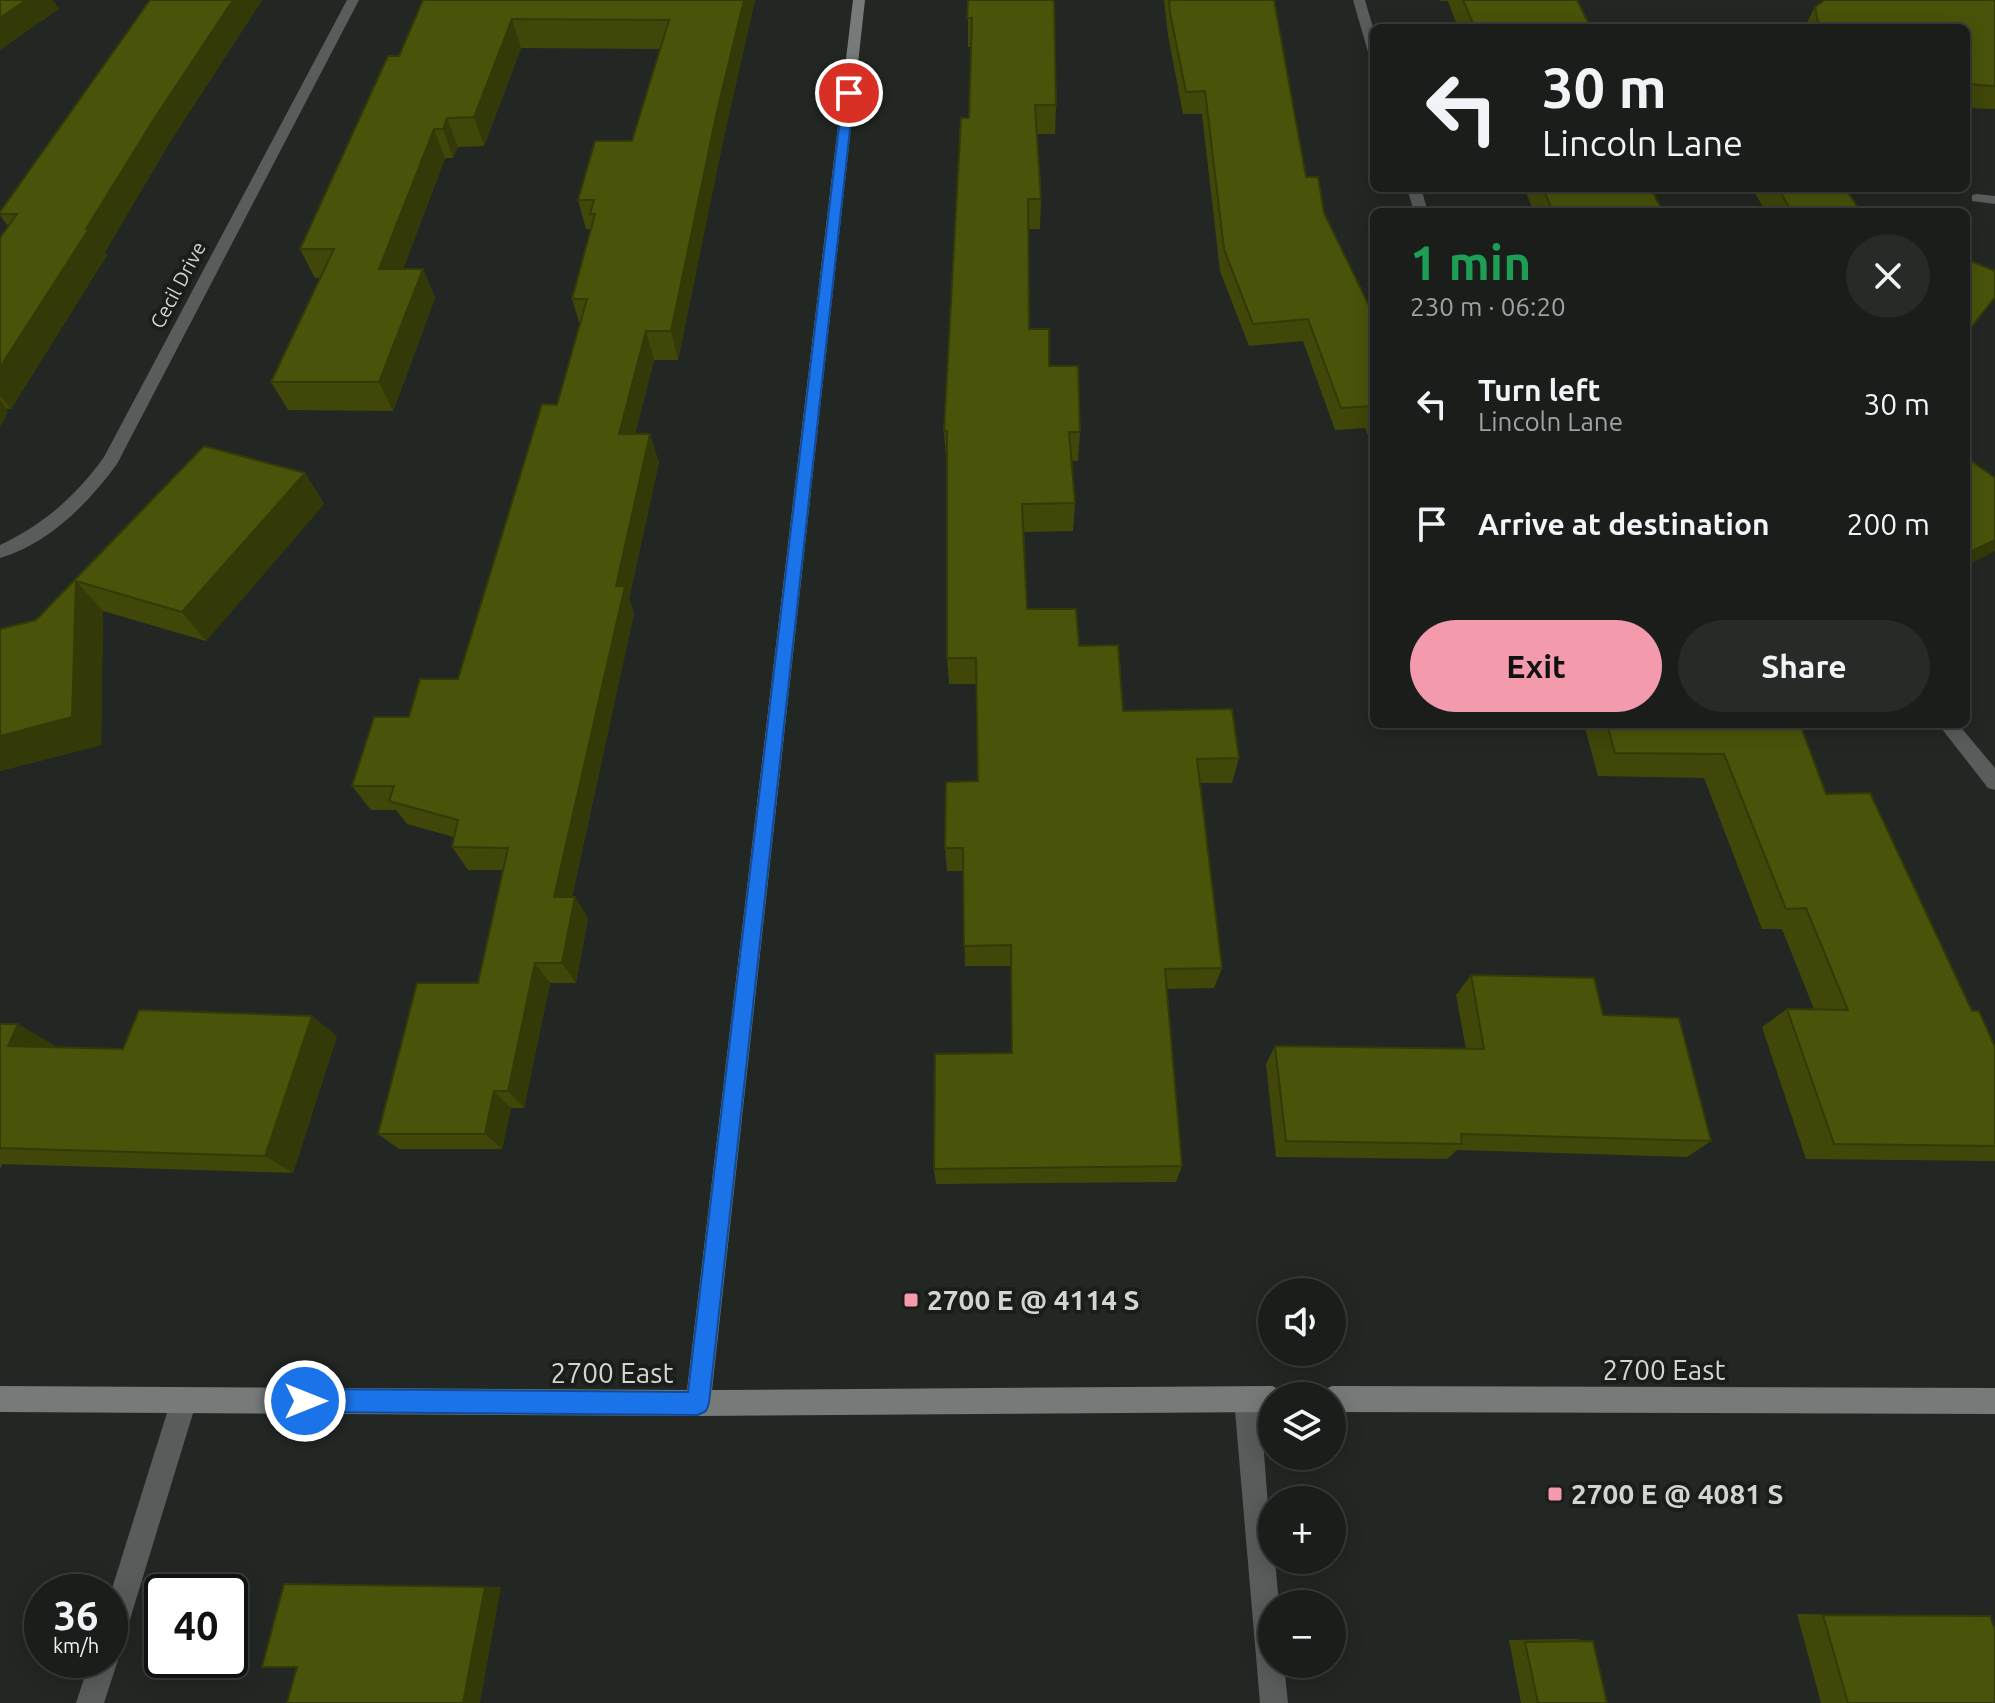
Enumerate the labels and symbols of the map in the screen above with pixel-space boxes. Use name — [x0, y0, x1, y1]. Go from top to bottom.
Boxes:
pin — [815, 59, 883, 127]
street label: Cecil Drive — [145, 238, 210, 332]
place label: 2700 E @ 4114 S — [927, 1284, 1140, 1315]
marker: 2700 E @ 4114 S — [902, 1291, 920, 1309]
street label: 2700 East — [1603, 1354, 1725, 1385]
street label: 2700 East — [551, 1357, 673, 1388]
position arrow — [263, 1359, 347, 1443]
place label: 2700 E @ 4081 S — [1571, 1478, 1784, 1509]
marker: 2700 E @ 4081 S — [1546, 1485, 1564, 1503]
speed limit sign: 40 — [144, 1574, 248, 1678]

